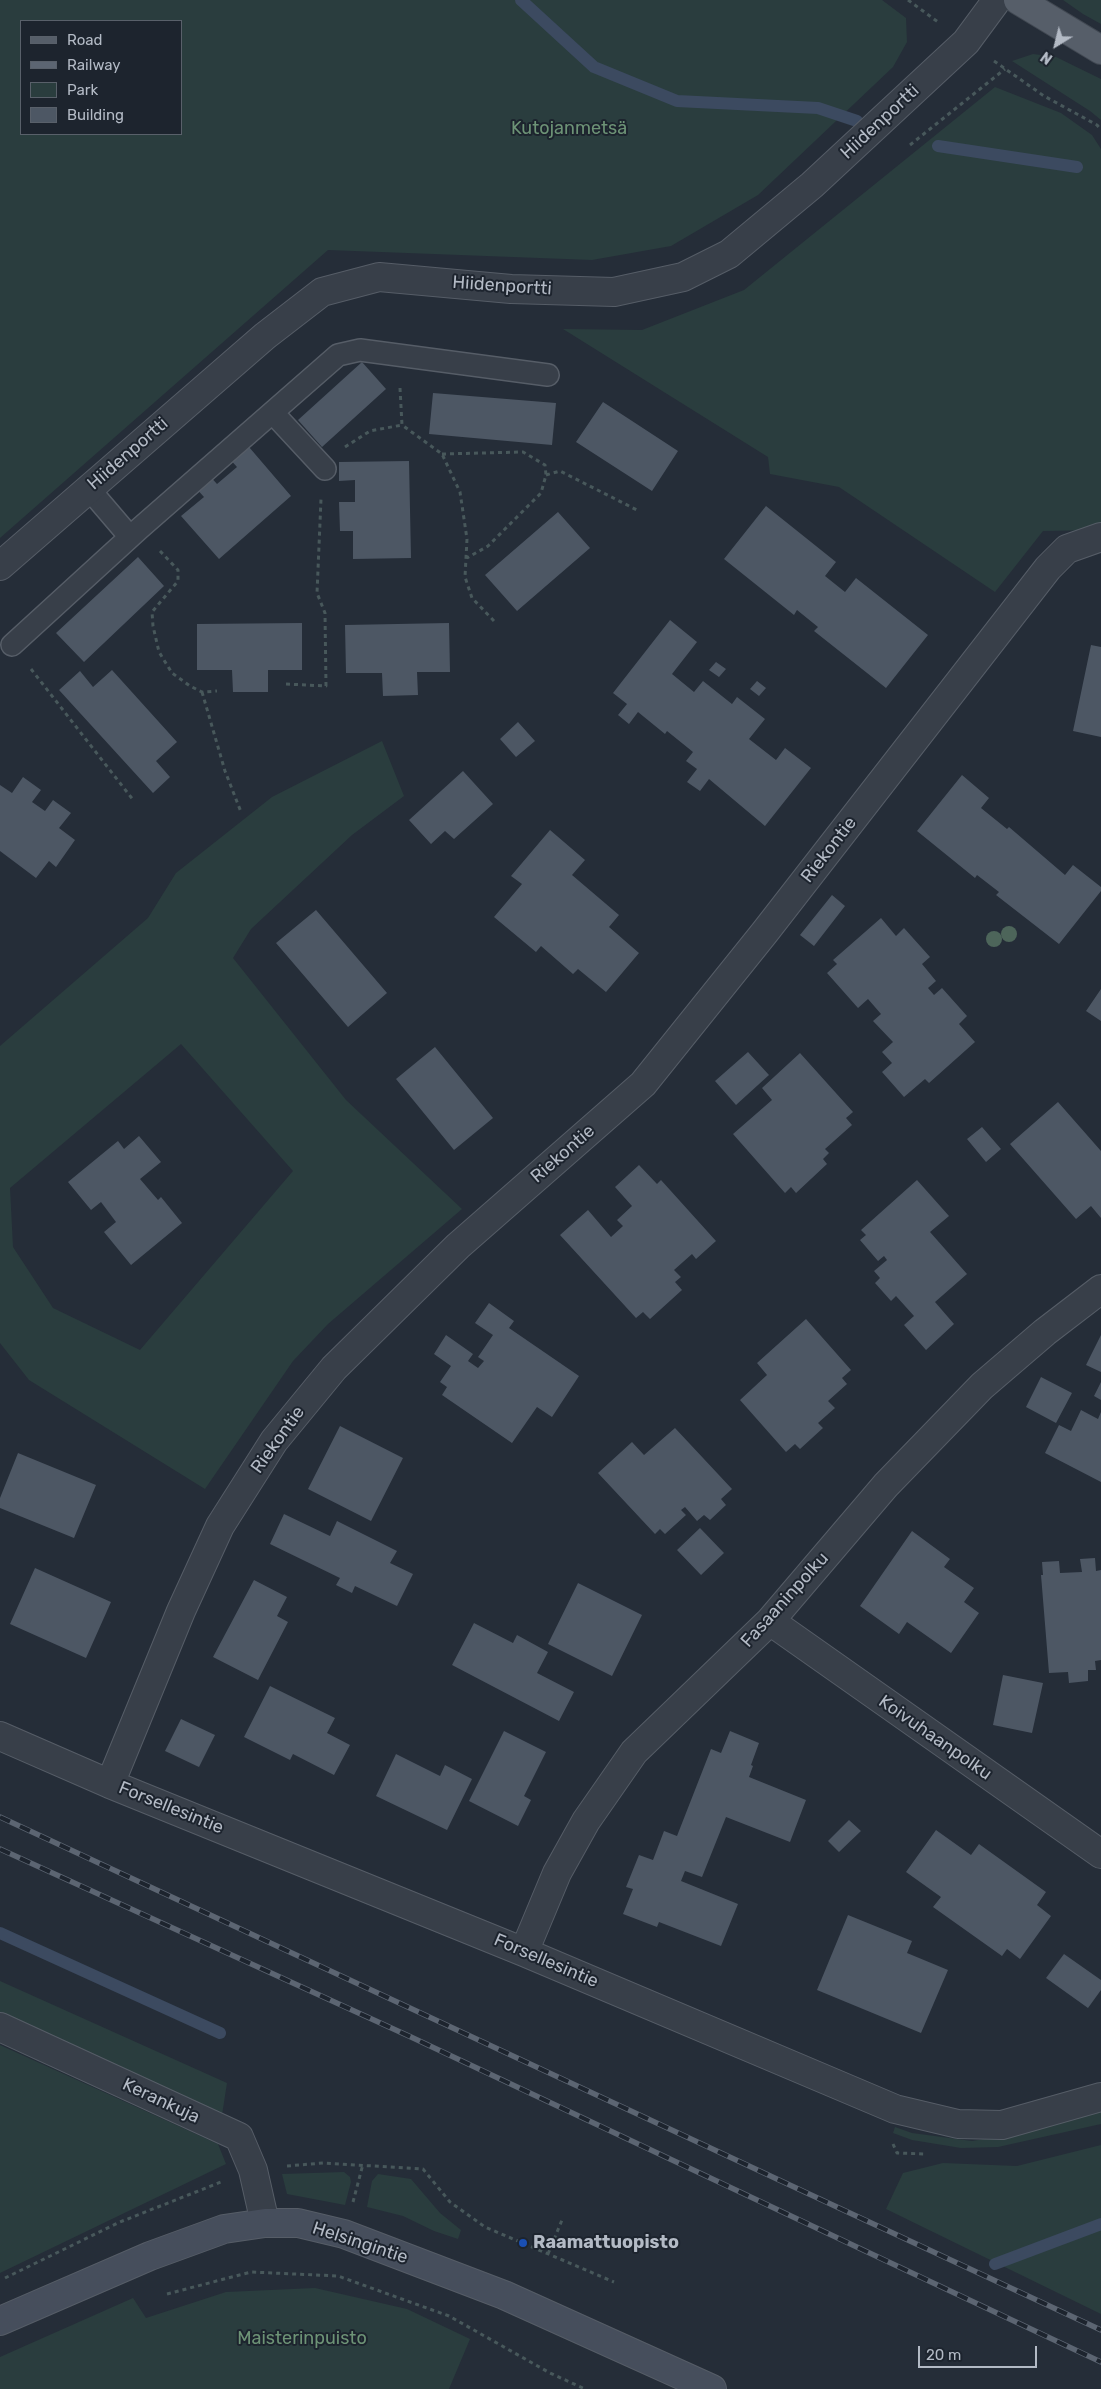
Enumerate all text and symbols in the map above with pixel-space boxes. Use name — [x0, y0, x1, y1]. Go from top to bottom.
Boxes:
legend — [20, 20, 182, 135]
north arrow — [1031, 20, 1081, 70]
text: Road — [67, 31, 103, 49]
text: N — [1038, 48, 1056, 67]
text: Railway — [67, 56, 121, 74]
street label: Hiidenportti — [836, 80, 924, 164]
text: Park — [67, 81, 98, 99]
text: Building — [67, 106, 124, 124]
park label: Kutojanmetsä — [511, 118, 627, 140]
street label: Hiidenportti — [452, 272, 552, 300]
street label: Hiidenportti — [83, 413, 173, 495]
street label: Riekontie — [797, 813, 861, 887]
street label: Riekontie — [527, 1120, 599, 1188]
street label: Riekontie — [246, 1402, 310, 1478]
street label: Fasaaninpolku — [737, 1548, 833, 1652]
street label: Koivuhaanpolku — [874, 1691, 996, 1785]
street label: Forsellesintie — [115, 1777, 227, 1839]
street label: Forsellesintie — [491, 1929, 601, 1993]
street label: Kerankuja — [119, 2074, 203, 2128]
street label: Helsingintie — [310, 2217, 410, 2269]
place label: Raamattuopisto — [533, 2232, 679, 2254]
marker: Raamattuopisto — [517, 2237, 529, 2249]
park label: Maisterinpuisto — [237, 2328, 367, 2350]
scale bar — [921, 2336, 1040, 2368]
text: 20 m — [926, 2346, 961, 2364]

